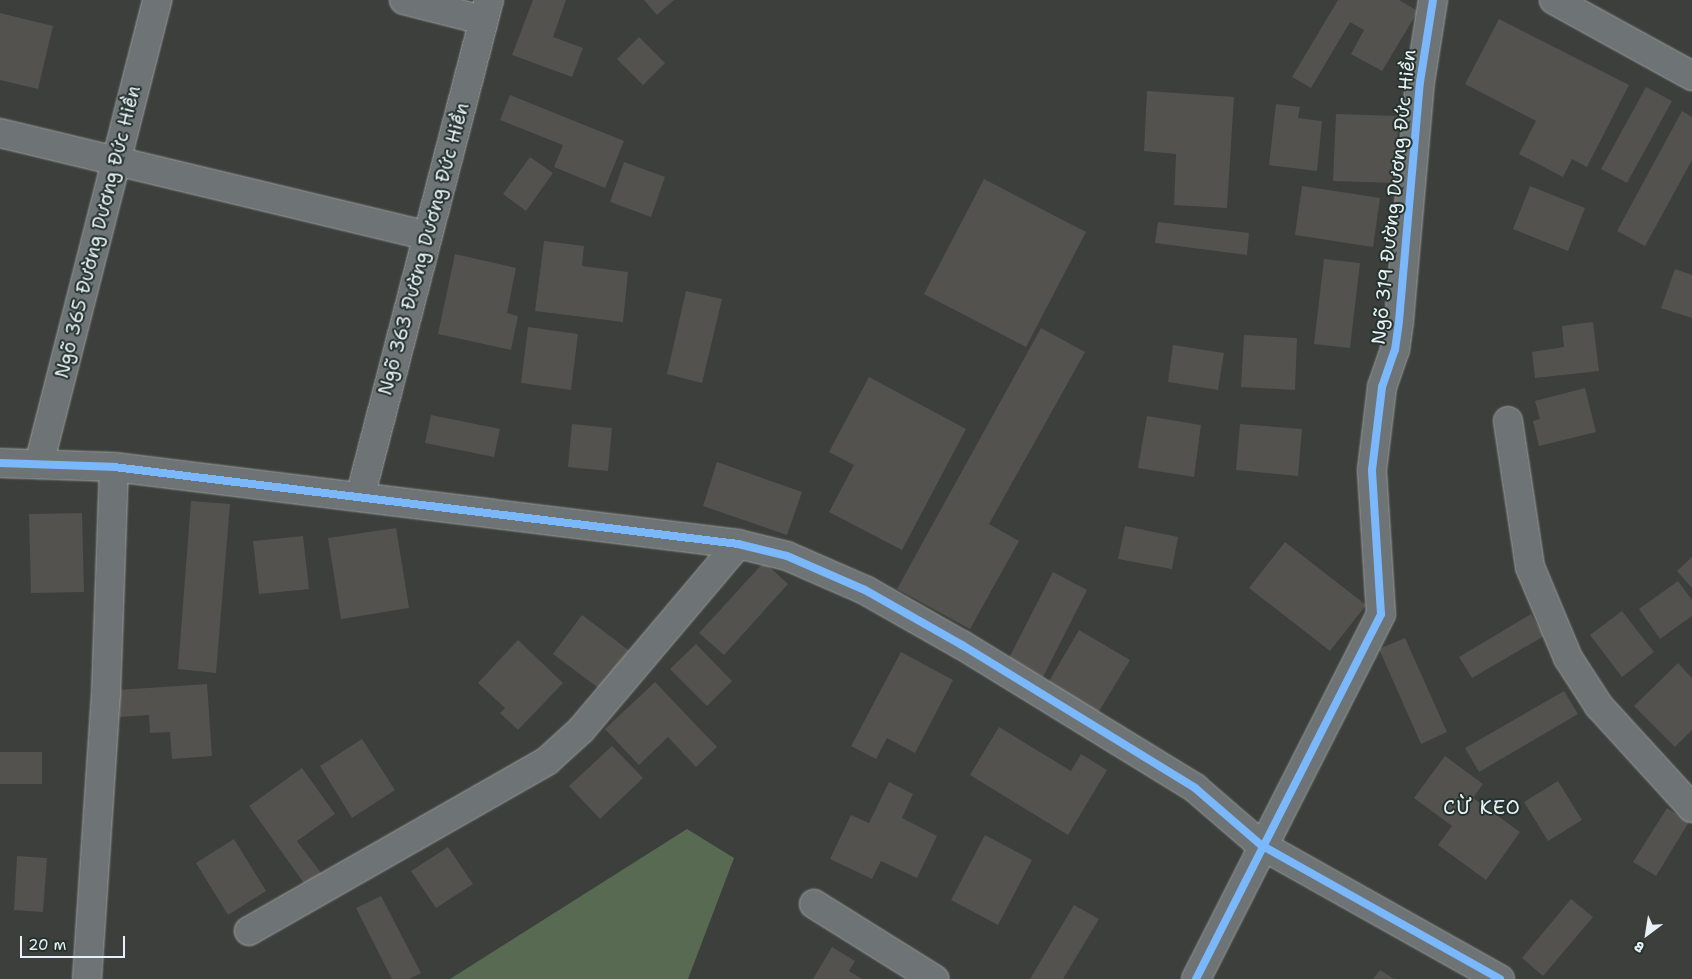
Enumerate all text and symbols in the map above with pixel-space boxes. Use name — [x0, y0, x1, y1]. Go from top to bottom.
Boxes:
street label: Ngõ 319 Đường Dương Đức Hiền — [1367, 48, 1421, 346]
street label: Ngõ 365 Đường Dương Đức Hiền — [51, 83, 145, 381]
street label: Ngõ 363 Đường Dương Đức Hiền — [374, 100, 474, 398]
district label: CỪ KEO — [1442, 795, 1522, 819]
north arrow — [1622, 909, 1672, 959]
scale bar — [22, 926, 128, 958]
text: 20 m — [28, 935, 67, 955]
text: B — [1631, 937, 1648, 957]

